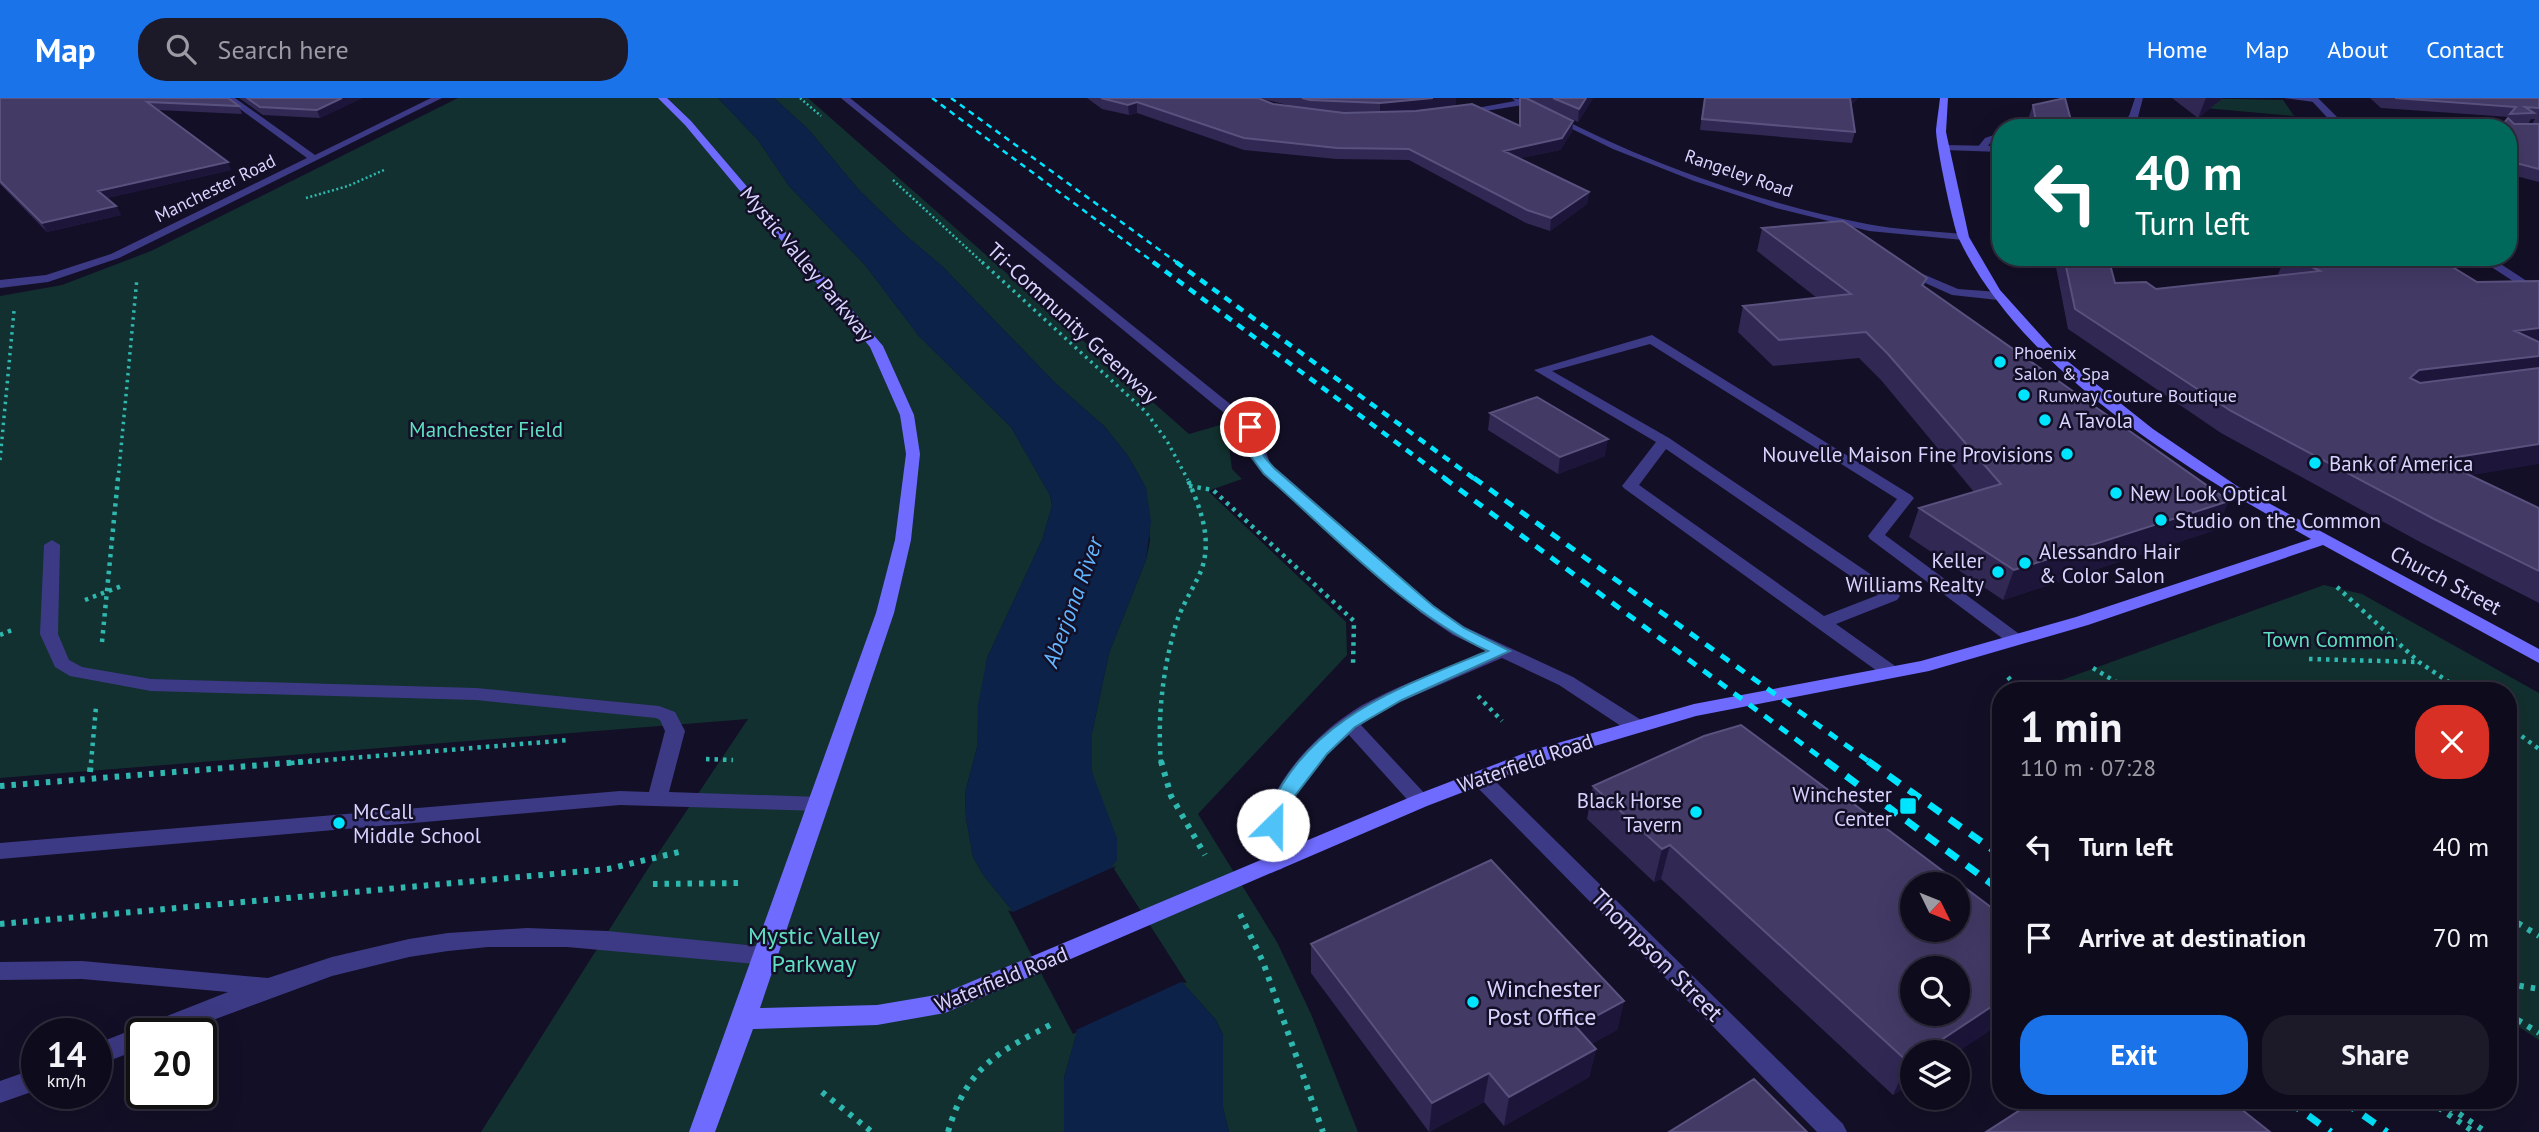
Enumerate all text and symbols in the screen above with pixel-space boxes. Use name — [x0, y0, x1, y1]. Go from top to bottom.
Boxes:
search box — [138, 18, 628, 81]
text: Map — [35, 28, 96, 71]
icon: search — [162, 30, 200, 68]
text: Search here — [218, 33, 349, 66]
text: Home — [2147, 34, 2207, 65]
text: Map — [2245, 34, 2289, 65]
text: About — [2327, 34, 2388, 65]
text: Contact — [2426, 34, 2504, 65]
text: 40 m — [2135, 140, 2242, 204]
street label: Rangeley Road — [1682, 144, 1796, 202]
icon: left — [2020, 147, 2111, 238]
street label: Manchester Road — [151, 149, 279, 227]
street label: Mystic Valley Parkway — [734, 181, 880, 347]
text: Turn left — [2135, 202, 2250, 244]
street label: Tri-Community Greenway — [982, 236, 1165, 410]
place label: Phoenix Salon & Spa — [2014, 341, 2110, 385]
marker: Phoenix Salon & Spa — [1992, 354, 2008, 370]
place label: Runway Couture Boutique — [2038, 384, 2237, 407]
marker: Runway Couture Boutique — [2016, 387, 2032, 403]
pin — [1220, 397, 1280, 457]
place label: A Tavola — [2059, 407, 2133, 434]
icon: arrive — [1231, 408, 1269, 446]
marker: A Tavola — [2037, 412, 2053, 428]
park label: Manchester Field — [409, 416, 563, 443]
place label: Nouvelle Maison Fine Provisions — [1762, 441, 2053, 468]
marker: Nouvelle Maison Fine Provisions — [2059, 446, 2075, 462]
place label: Bank of America — [2329, 450, 2474, 477]
marker: Bank of America — [2307, 455, 2323, 471]
place label: New Look Optical — [2130, 480, 2287, 507]
marker: New Look Optical — [2108, 485, 2124, 501]
place label: Studio on the Common — [2175, 507, 2381, 534]
marker: Studio on the Common — [2153, 512, 2169, 528]
water label: Aberjona River — [1035, 532, 1109, 672]
place label: Alessandro Hair & Color Salon — [2039, 538, 2180, 589]
street label: Church Street — [2386, 539, 2506, 621]
place label: Keller Williams Realty — [1846, 547, 1984, 598]
marker: Alessandro Hair & Color Salon — [2017, 555, 2033, 571]
marker: Keller Williams Realty — [1990, 564, 2006, 580]
park label: Town Common — [2263, 626, 2395, 653]
text: 1 min — [2020, 699, 2122, 754]
button: close — [2415, 705, 2489, 779]
street label: Waterfield Road — [1454, 727, 1596, 799]
text: 110 m · 07:28 — [2020, 753, 2156, 782]
place label: Winchester Center — [1792, 781, 1892, 832]
place label: Black Horse Tavern — [1577, 787, 1682, 838]
position arrow — [1236, 788, 1310, 862]
marker: Winchester Center — [1898, 796, 1918, 816]
place label: McCall Middle School — [353, 798, 481, 849]
marker: Black Horse Tavern — [1688, 804, 1704, 820]
marker: McCall Middle School — [331, 815, 347, 831]
icon: left — [2020, 828, 2058, 866]
text: Turn left — [2079, 830, 2173, 863]
text: 40 m — [2433, 830, 2489, 863]
north arrow — [1900, 872, 1970, 942]
map controls — [1900, 872, 1970, 1110]
street label: Thompson Street — [1584, 882, 1730, 1028]
icon: arrive — [2020, 919, 2058, 957]
park label: Mystic Valley Parkway — [748, 920, 880, 979]
text: Arrive at destination — [2079, 921, 2306, 954]
text: 70 m — [2433, 921, 2489, 954]
street label: Waterfield Road — [931, 940, 1071, 1018]
button: search — [1900, 956, 1970, 1026]
place label: Winchester Post Office — [1487, 973, 1601, 1032]
marker: Winchester Post Office — [1465, 994, 1481, 1010]
button: Exit — [2020, 1015, 2248, 1095]
button: Share — [2262, 1015, 2489, 1095]
speed limit sign: 20 — [126, 1018, 217, 1109]
text: 14 — [47, 1031, 86, 1077]
button: layers — [1900, 1040, 1970, 1110]
text: km/h — [47, 1069, 86, 1092]

